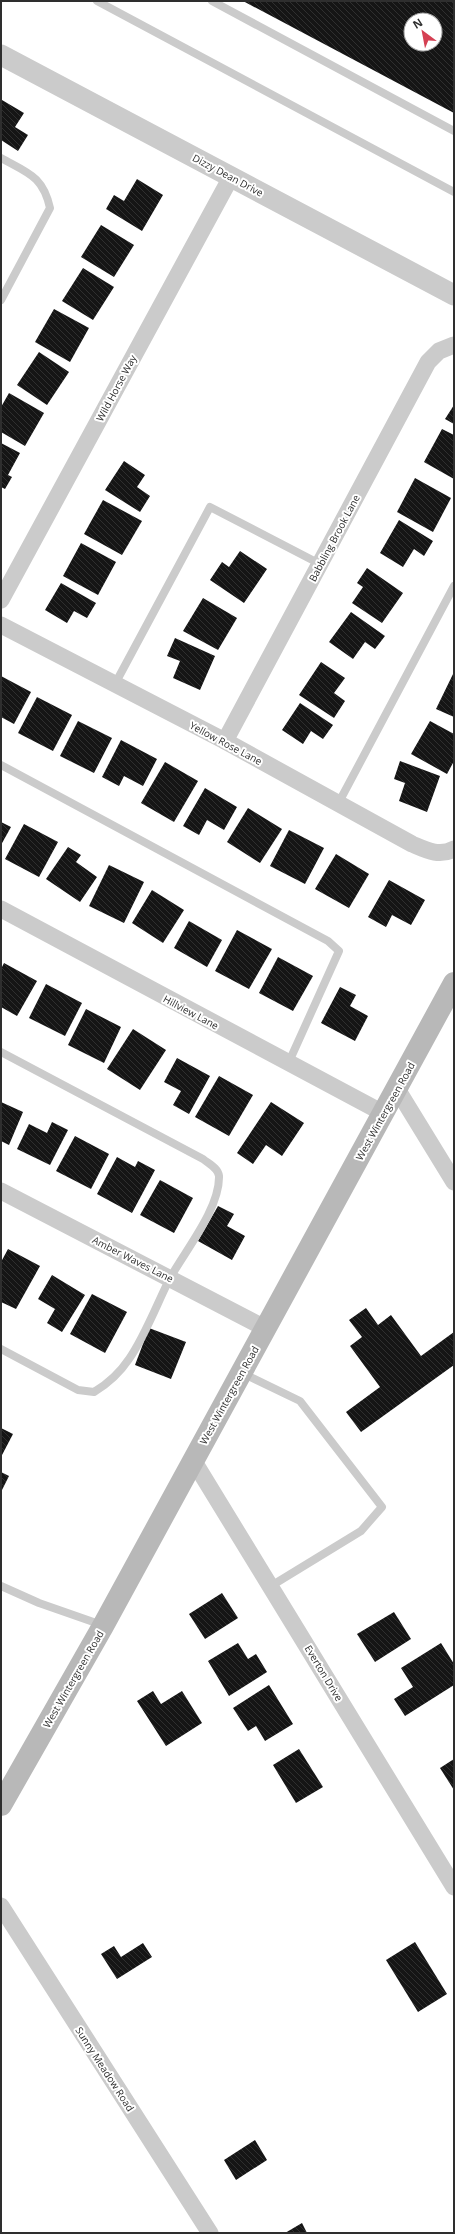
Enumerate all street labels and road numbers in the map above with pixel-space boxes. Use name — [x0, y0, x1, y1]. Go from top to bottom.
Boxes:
street label: Dizzy Dean Drive — [190, 150, 266, 200]
street label: Wild Horse Way — [93, 352, 140, 424]
street label: Babbling Brook Lane — [305, 492, 363, 584]
street label: Yellow Rose Lane — [187, 718, 265, 768]
street label: Hillview Lane — [161, 992, 222, 1033]
street label: West Wintergreen Road — [352, 1059, 418, 1163]
street label: Amber Waves Lane — [90, 1232, 176, 1286]
street label: West Wintergreen Road — [196, 1343, 262, 1447]
street label: West Wintergreen Road — [39, 1628, 107, 1730]
street label: Everton Drive — [302, 1642, 346, 1704]
street label: Sunny Meadow Road — [72, 2024, 138, 2114]

